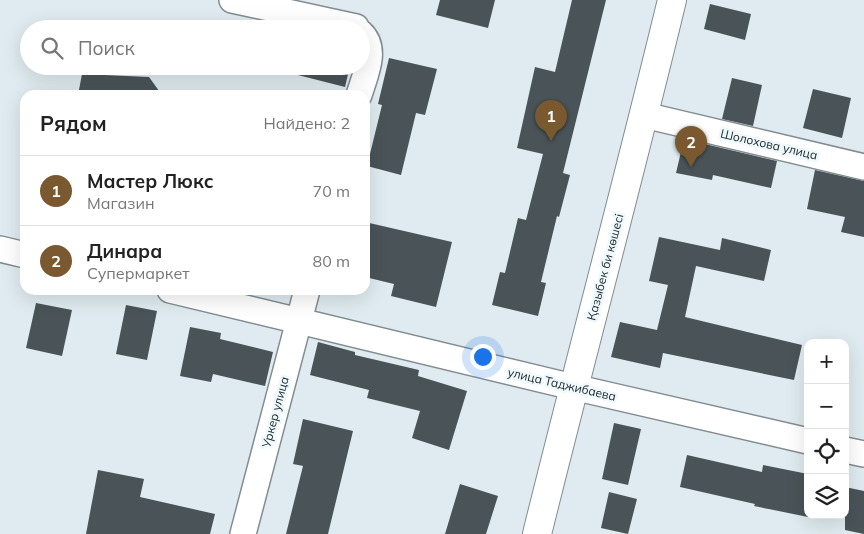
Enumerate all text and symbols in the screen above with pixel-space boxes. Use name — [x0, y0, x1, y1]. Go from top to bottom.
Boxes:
search box — [20, 20, 370, 75]
icon: search — [38, 34, 66, 62]
text: Поиск — [78, 36, 135, 60]
pin: 1 — [535, 100, 567, 141]
text: Рядом — [40, 110, 107, 136]
text: Найдено: 2 — [264, 113, 350, 133]
pin: 2 — [675, 126, 707, 167]
street label: Шолохова улица — [719, 126, 819, 162]
text: Мастер Люкс — [87, 169, 214, 193]
text: 1 — [51, 181, 61, 201]
text: 70 m — [313, 181, 350, 201]
text: Магазин — [87, 193, 155, 213]
street label: Қазыбек би көшесі — [584, 212, 626, 322]
text: Динара — [87, 239, 162, 263]
text: 2 — [51, 251, 61, 271]
text: 80 m — [313, 251, 350, 271]
text: Супермаркет — [87, 263, 190, 283]
map controls — [804, 339, 849, 519]
button: + — [804, 339, 849, 384]
your location — [470, 344, 496, 370]
street label: улица Таджибаева — [506, 364, 618, 404]
street label: Уркер улица — [258, 375, 292, 450]
button: − — [804, 384, 849, 429]
button: locate — [804, 429, 849, 474]
button: layers — [804, 474, 849, 519]

